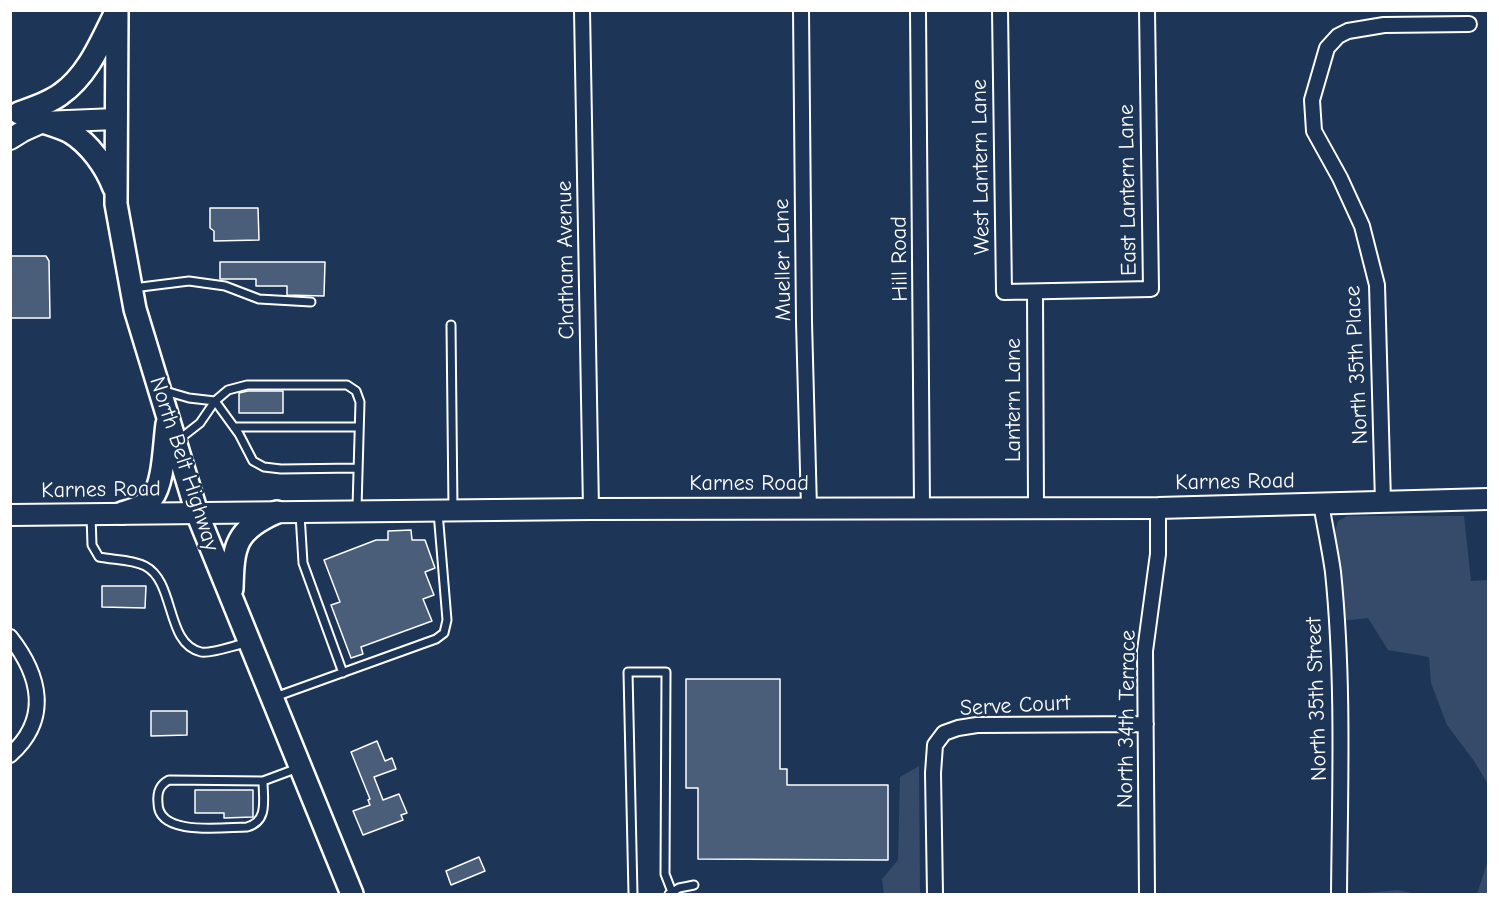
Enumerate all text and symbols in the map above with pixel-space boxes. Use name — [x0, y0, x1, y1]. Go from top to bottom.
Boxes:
street label: West Lantern Lane — [966, 79, 996, 255]
street label: East Lantern Lane — [1113, 104, 1143, 276]
street label: Chatham Avenue — [551, 180, 581, 340]
street label: Mueller Lane — [769, 198, 797, 322]
street label: Hill Road — [886, 216, 914, 302]
street label: North 35th Place — [1340, 285, 1374, 445]
street label: Lantern Lane — [1001, 338, 1027, 462]
street label: North Belt Highway — [143, 374, 225, 554]
street label: Karnes Road — [1175, 468, 1295, 496]
street label: Karnes Road — [689, 471, 809, 497]
street label: Karnes Road — [41, 476, 161, 504]
street label: North 35th Street — [1301, 617, 1333, 781]
street label: North 34th Terrace — [1112, 630, 1142, 808]
street label: Serve Court — [959, 690, 1071, 722]

